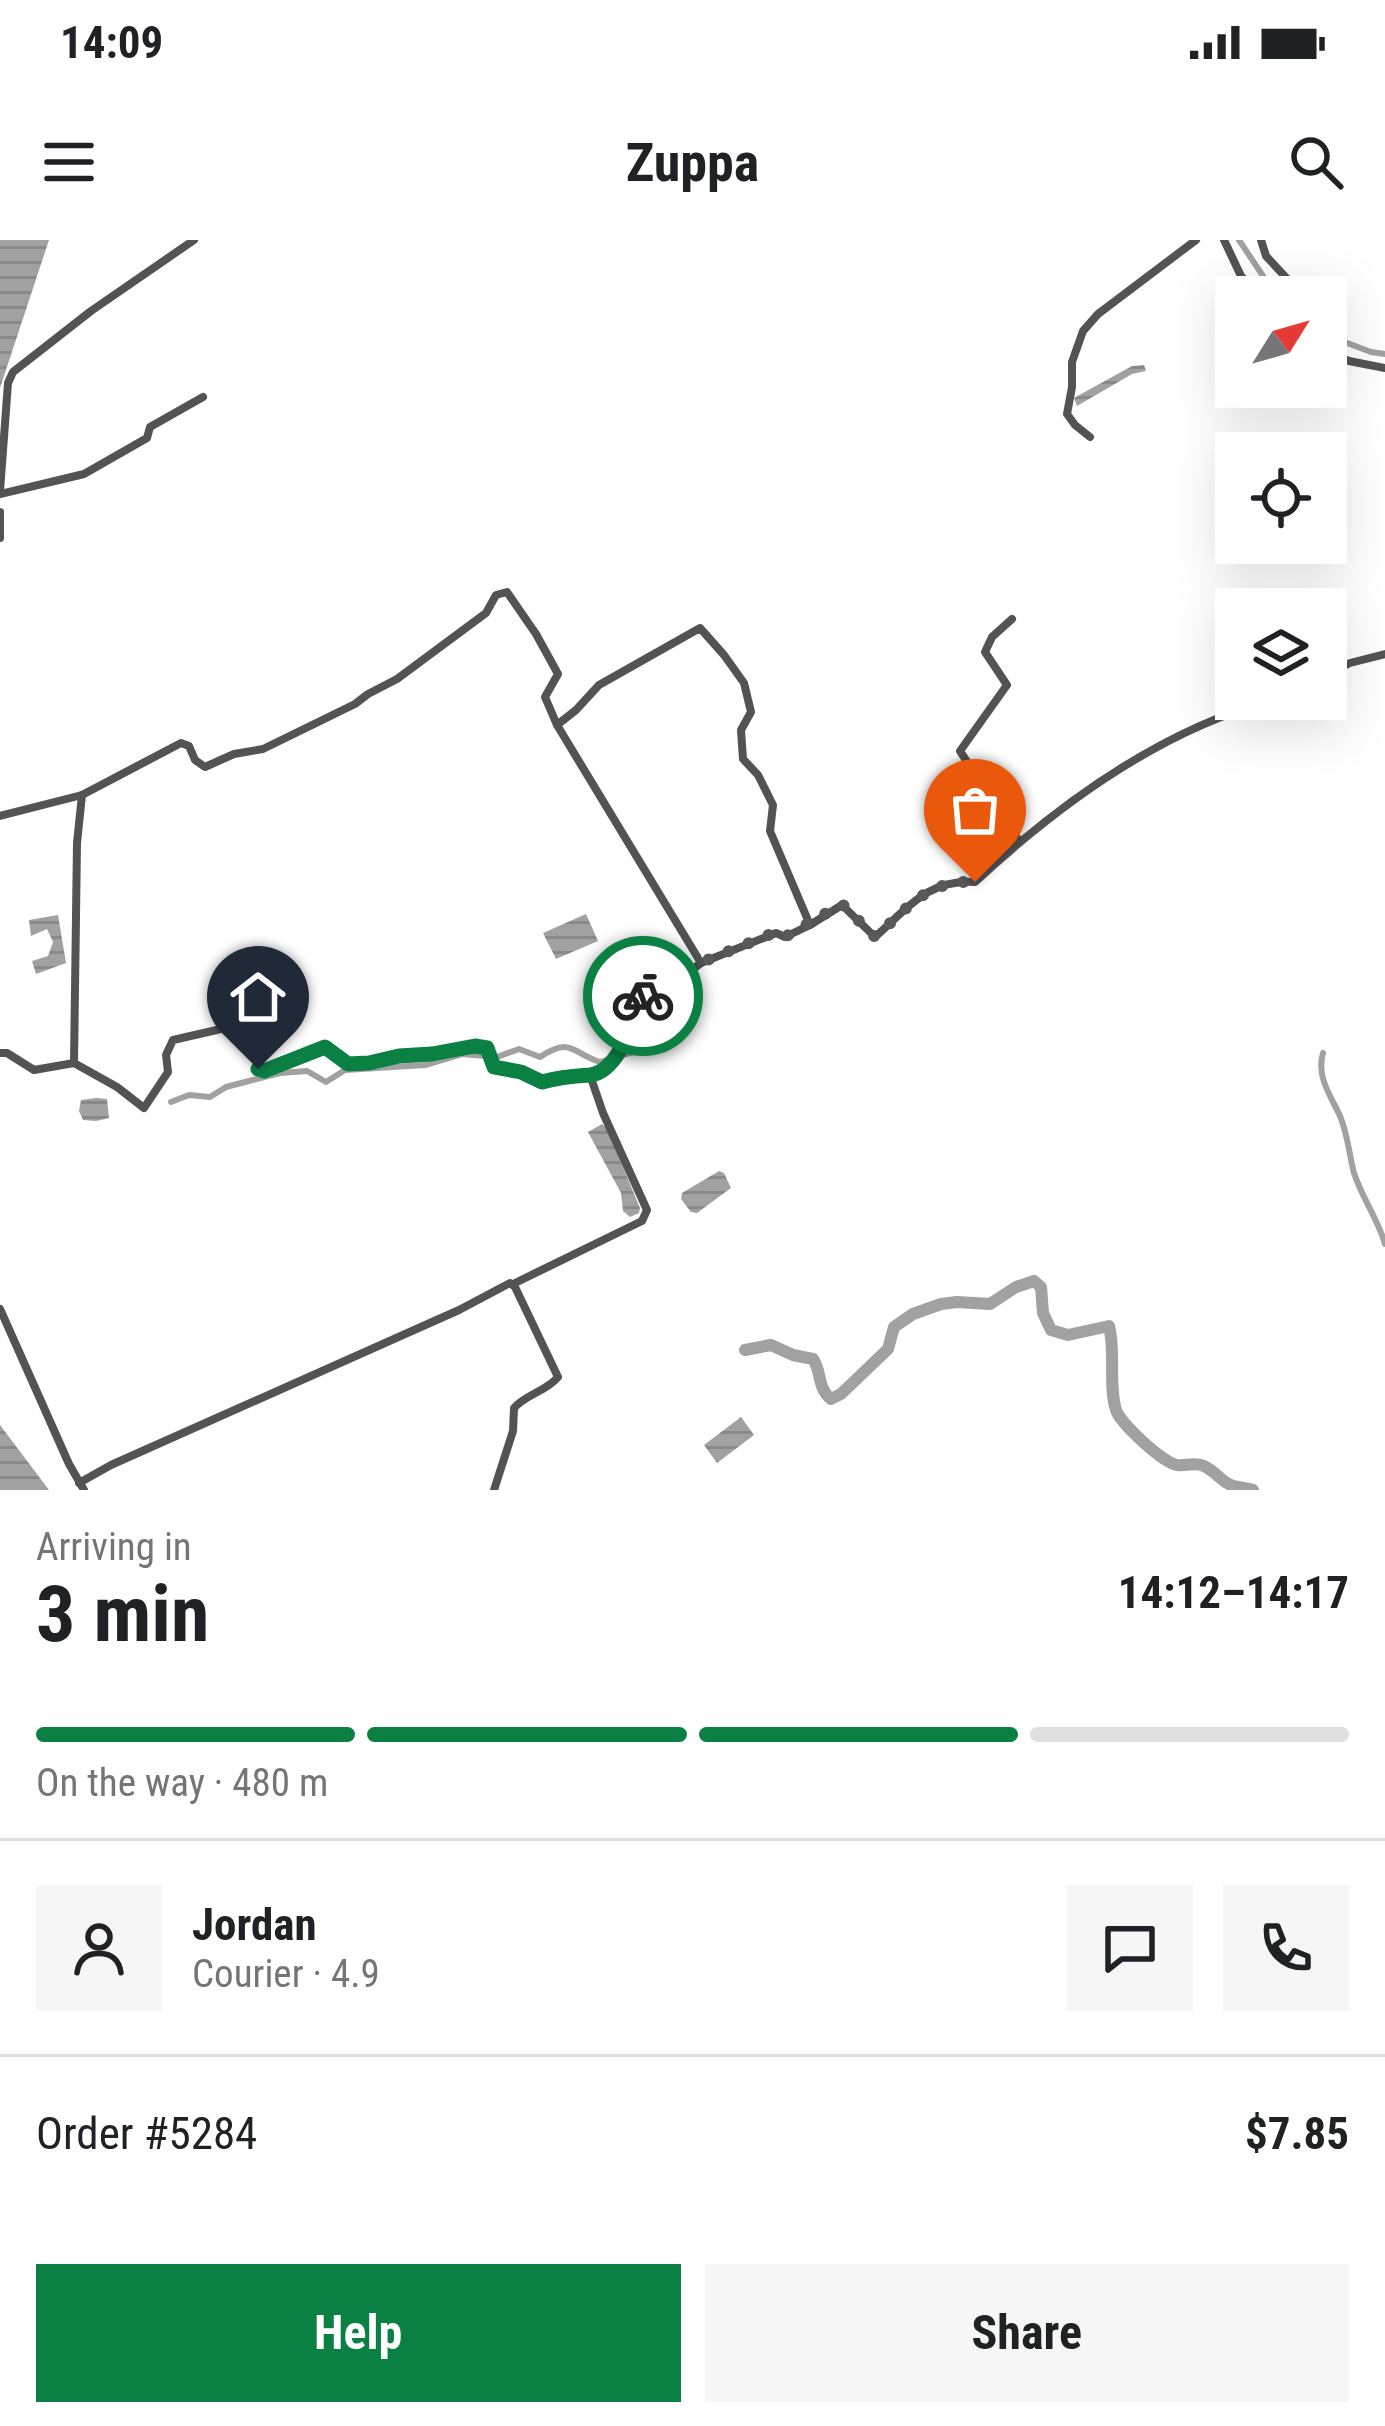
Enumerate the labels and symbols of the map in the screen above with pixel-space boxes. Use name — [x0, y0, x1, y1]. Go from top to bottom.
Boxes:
north arrow — [1215, 276, 1347, 408]
pin — [924, 759, 1026, 882]
courier — [583, 936, 703, 1056]
pin — [207, 946, 309, 1069]

